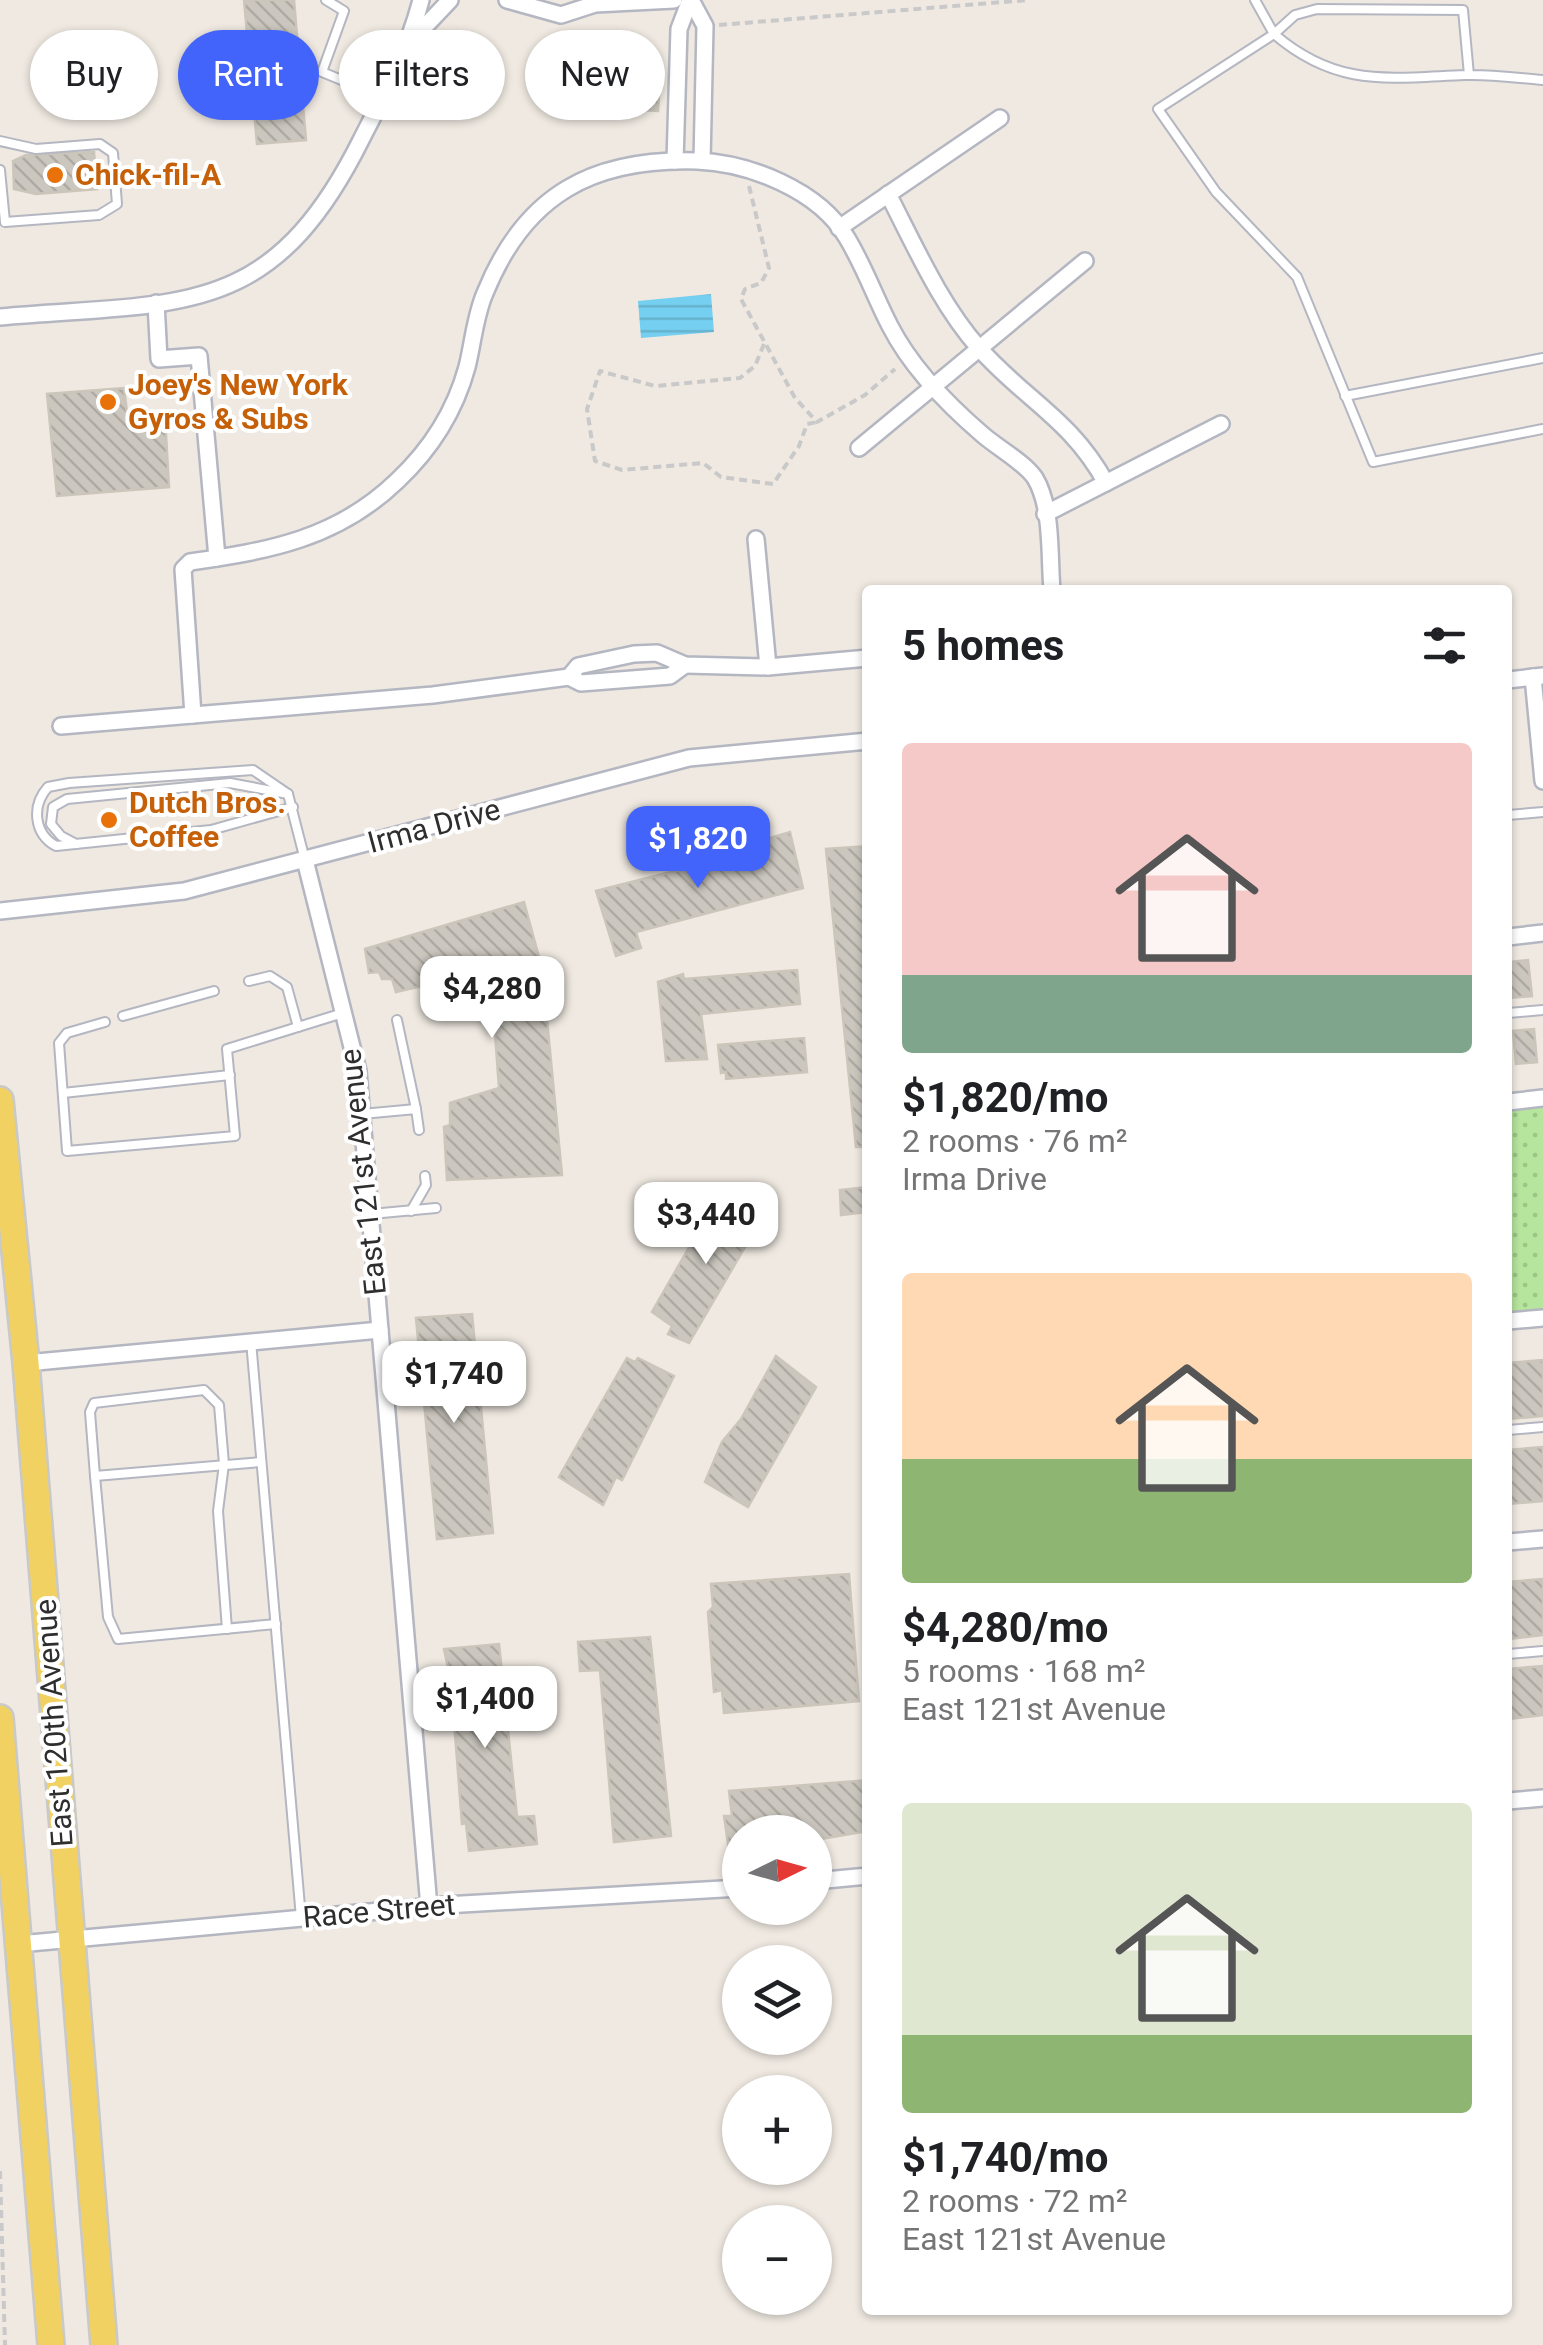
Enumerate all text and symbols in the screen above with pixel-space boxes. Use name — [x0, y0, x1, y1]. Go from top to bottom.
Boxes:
chip: Buy — [30, 30, 158, 120]
chip: Rent — [178, 30, 319, 120]
chip: Filters — [339, 30, 505, 120]
chip: New — [525, 30, 665, 120]
place label: Chick-fil-A — [75, 157, 222, 192]
marker: Chick-fil-A — [44, 164, 66, 186]
place label: Joey's New York Gyros & Subs — [128, 367, 349, 436]
marker: Joey's New York Gyros & Subs — [97, 391, 119, 413]
icon: filters — [1417, 618, 1472, 673]
text: 5 homes — [902, 621, 1064, 670]
place label: Dutch Bros. Coffee — [129, 785, 286, 854]
street label: Irma Drive — [364, 791, 504, 860]
pin: $1,820 — [617, 806, 779, 891]
icon: home — [1097, 808, 1277, 988]
marker: Dutch Bros. Coffee — [98, 809, 120, 831]
text: $1,820 — [648, 819, 748, 857]
pin: $4,280 — [411, 956, 573, 1041]
text: $4,280 — [442, 969, 542, 1007]
street label: East 121st Avenue — [332, 1047, 393, 1297]
text: $1,820/mo — [902, 1073, 1109, 1122]
text: 2 rooms · 76 m² — [902, 1122, 1127, 1160]
text: Irma Drive — [902, 1160, 1047, 1198]
pin: $3,440 — [625, 1182, 787, 1267]
text: $3,440 — [656, 1195, 756, 1233]
icon: home — [1097, 1338, 1277, 1518]
pin: $1,740 — [373, 1341, 535, 1426]
text: $1,740 — [404, 1354, 504, 1392]
street label: East 120th Avenue — [27, 1598, 80, 1848]
text: $4,280/mo — [902, 1603, 1109, 1652]
text: 5 rooms · 168 m² — [902, 1652, 1145, 1690]
pin: $1,400 — [404, 1666, 566, 1751]
text: $1,400 — [435, 1679, 535, 1717]
text: East 121st Avenue — [902, 1690, 1166, 1728]
north arrow — [722, 1815, 832, 1925]
map controls — [722, 1815, 832, 2315]
icon: home — [1097, 1868, 1277, 2048]
street label: Race Street — [301, 1886, 457, 1935]
button: layers — [722, 1945, 832, 2055]
button: + — [722, 2075, 832, 2185]
text: $1,740/mo — [902, 2133, 1109, 2182]
text: 2 rooms · 72 m² — [902, 2182, 1127, 2220]
button: − — [722, 2205, 832, 2315]
text: East 121st Avenue — [902, 2220, 1166, 2258]

